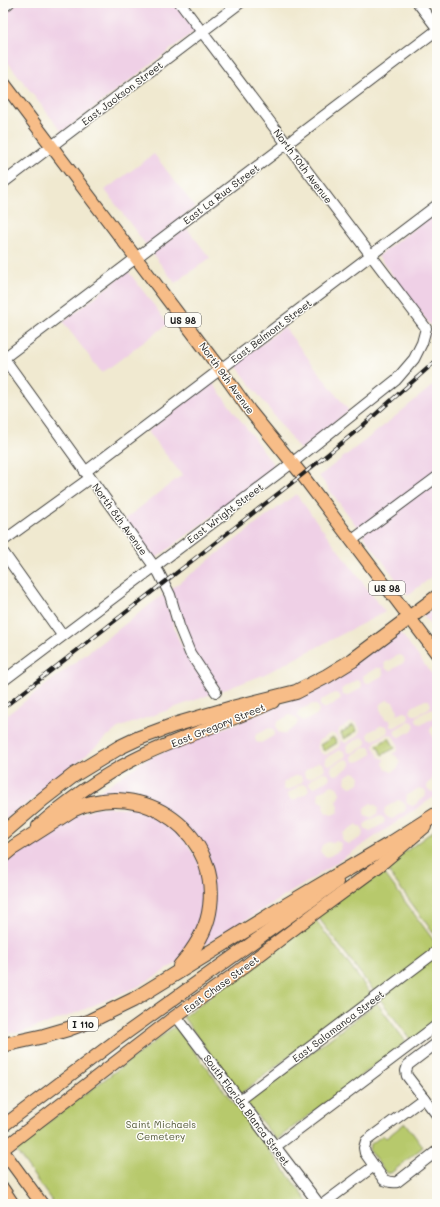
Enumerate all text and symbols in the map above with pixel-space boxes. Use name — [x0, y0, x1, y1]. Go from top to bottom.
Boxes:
street label: East Jackson Street — [78, 58, 166, 128]
street label: North 10th Avenue — [270, 126, 336, 206]
street label: East La Rua Street — [180, 161, 262, 227]
street label: East Belmont Street — [228, 296, 314, 366]
road number: US 98 — [165, 313, 201, 327]
street label: North 9th Avenue — [196, 339, 258, 417]
street label: North 8th Avenue — [89, 480, 151, 558]
street label: East Wright Street — [184, 480, 266, 546]
road number: US 98 — [369, 581, 405, 595]
street label: East Gregory Street — [169, 700, 267, 750]
street label: East Chase Street — [181, 952, 261, 1016]
street label: East Salamanca Street — [289, 987, 387, 1065]
road number: I 110 — [68, 1017, 98, 1031]
street label: South Florida Blanca Street — [201, 1052, 293, 1168]
park label: Saint Michaels Cemetery — [126, 1117, 196, 1143]

